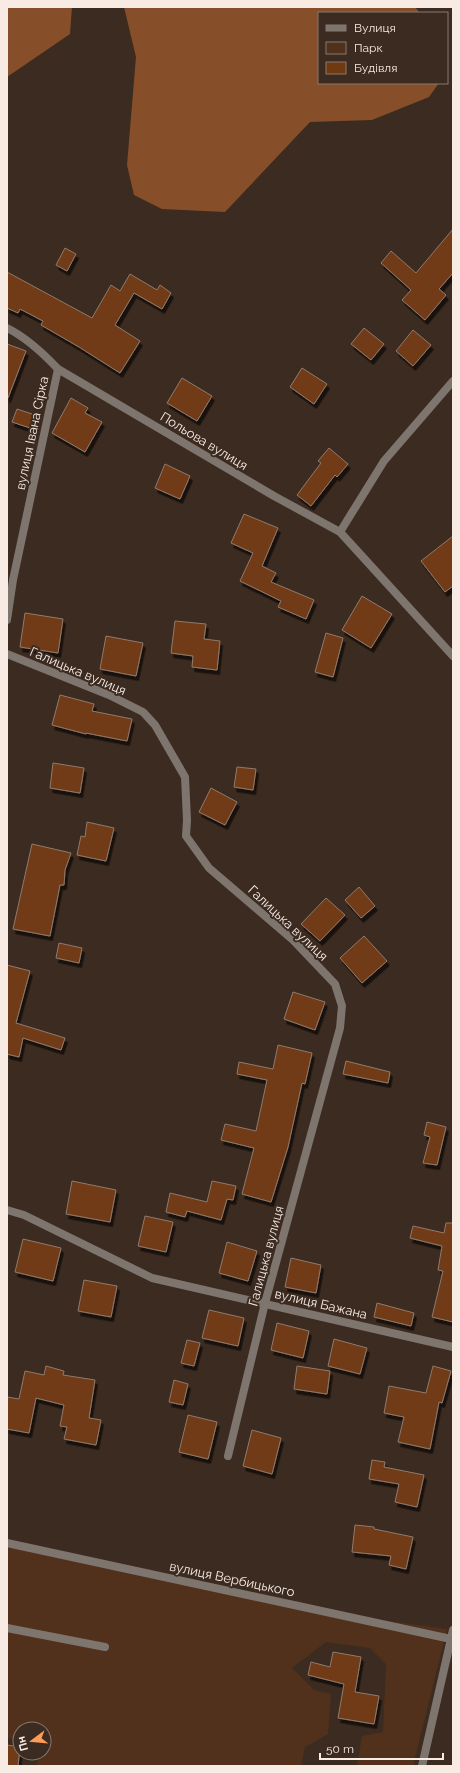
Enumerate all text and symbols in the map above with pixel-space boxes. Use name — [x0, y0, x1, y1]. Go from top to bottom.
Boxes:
legend — [318, 12, 448, 84]
text: Вулиця — [354, 21, 396, 35]
text: Парк — [354, 41, 383, 55]
text: Будівля — [354, 61, 397, 75]
street label: вулиця Івана Сірка — [13, 375, 51, 491]
street label: Польова вулиця — [158, 409, 250, 473]
street label: Галицька вулиця — [28, 644, 128, 698]
street label: Галицька вулиця — [245, 882, 331, 964]
street label: Галицька вулиця — [245, 1204, 287, 1308]
street label: вулиця Бажана — [273, 1286, 369, 1322]
street label: вулиця Вербицького — [168, 1558, 296, 1600]
north arrow — [12, 1721, 52, 1761]
text: Пн — [15, 1735, 31, 1752]
scale bar — [320, 1735, 443, 1761]
text: 50 m — [326, 1742, 354, 1756]

